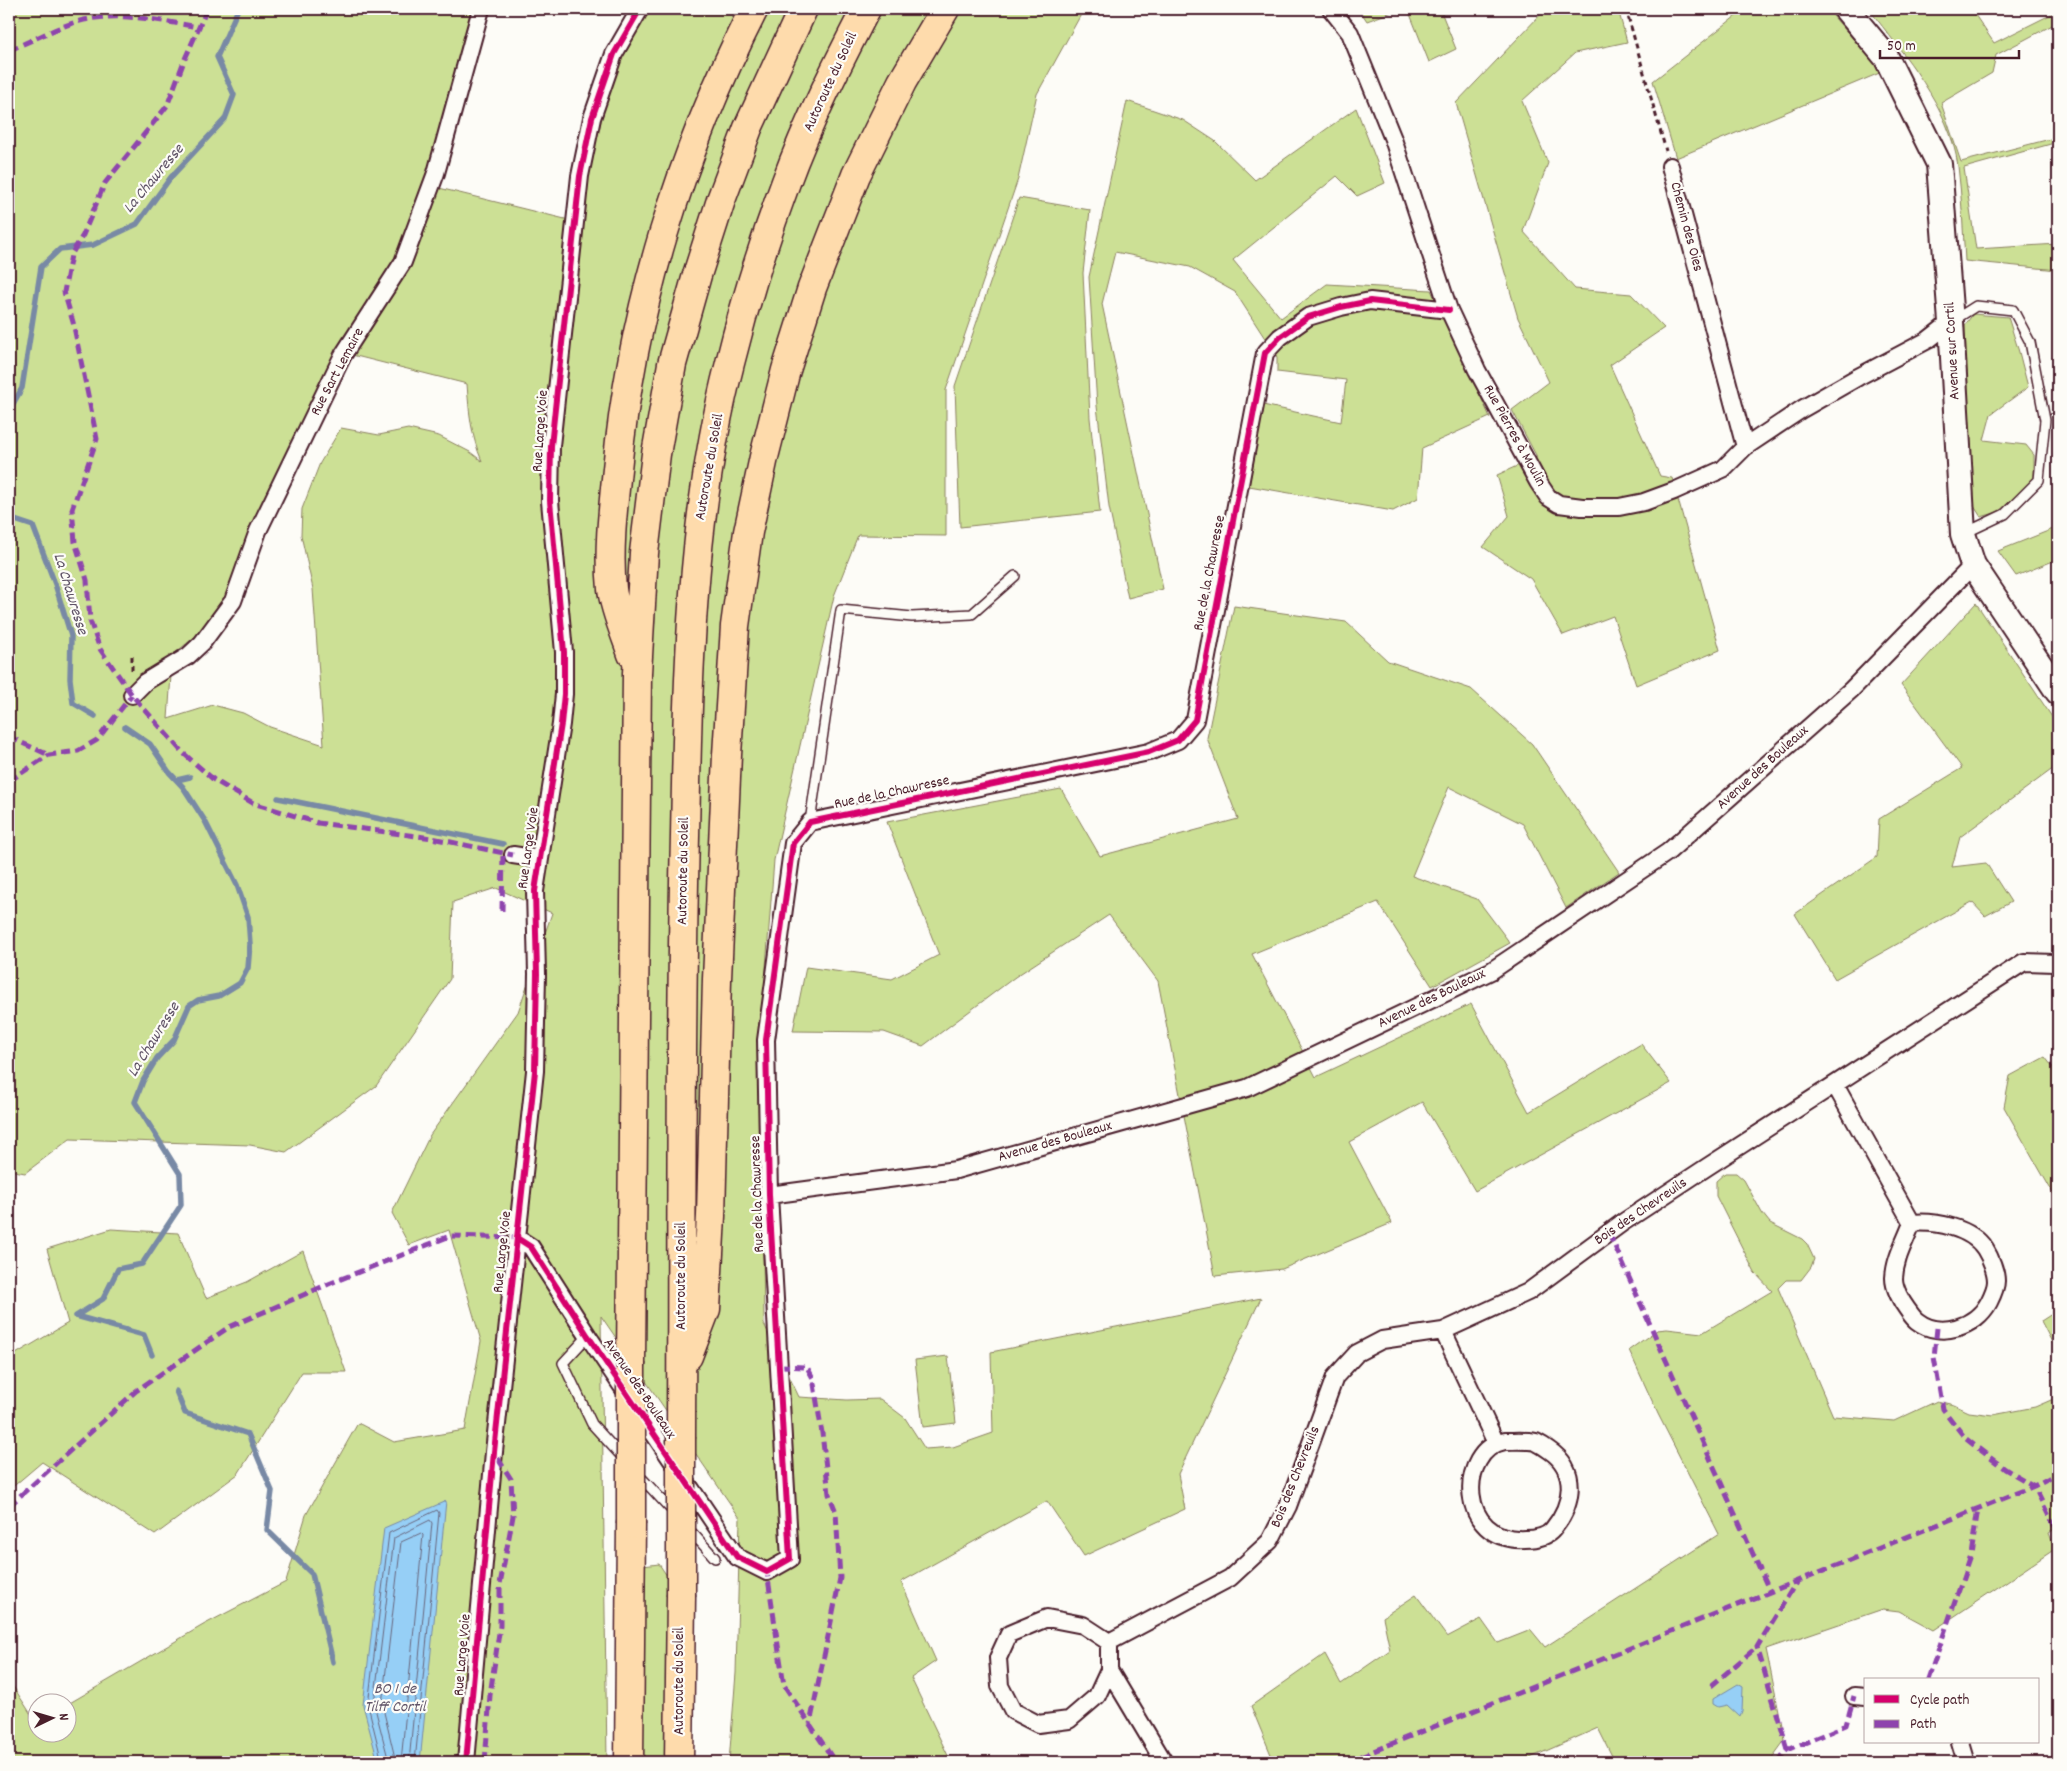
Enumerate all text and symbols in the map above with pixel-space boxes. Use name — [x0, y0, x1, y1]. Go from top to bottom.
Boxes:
street label: Autoroute du Soleil — [798, 28, 864, 136]
scale bar — [1880, 28, 2018, 60]
text: 50 m — [1887, 36, 1916, 58]
water label: La Chawresse — [118, 139, 190, 219]
street label: Chemin des Oies — [1663, 180, 1709, 274]
street label: Avenue sur Cortil — [1939, 301, 1967, 400]
street label: Rue Sart Lemaire — [306, 324, 371, 420]
street label: Rue Pierres à Moulin — [1477, 381, 1551, 491]
street label: Rue Large Voie — [527, 389, 555, 473]
street label: Autoroute du Soleil — [690, 412, 730, 522]
street label: Rue de la Chawresse — [1188, 513, 1232, 633]
water label: La Chawresse — [47, 550, 94, 639]
street label: Avenue des Bouleaux — [1712, 720, 1814, 815]
street label: Rue de la Chawresse — [832, 770, 952, 816]
street label: Rue Large Voie — [512, 805, 546, 890]
street label: Autoroute du Soleil — [672, 816, 696, 925]
street label: Avenue des Bouleaux — [1374, 963, 1490, 1035]
water label: La Chawresse — [122, 997, 187, 1082]
street label: Avenue des Bouleaux — [996, 1115, 1115, 1169]
street label: Rue de la Chawresse — [745, 1135, 771, 1253]
street label: Bois des Chevreuils — [1590, 1173, 1692, 1251]
street label: Rue Large Voie — [488, 1209, 518, 1294]
street label: Autoroute du Soleil — [671, 1222, 693, 1330]
street label: Avenue des Bouleaux — [597, 1334, 681, 1444]
street label: Bois des Chevreuils — [1266, 1423, 1326, 1531]
street label: Rue Large Voie — [448, 1613, 478, 1697]
street label: Autoroute du Soleil — [669, 1627, 691, 1735]
water label: BO 1 de Tilff Cortil — [364, 1678, 427, 1719]
legend — [1864, 1678, 2040, 1744]
text: Cycle path — [1910, 1690, 1970, 1712]
north arrow — [28, 1694, 78, 1744]
text: N — [53, 1713, 73, 1721]
text: Path — [1910, 1714, 1936, 1736]

